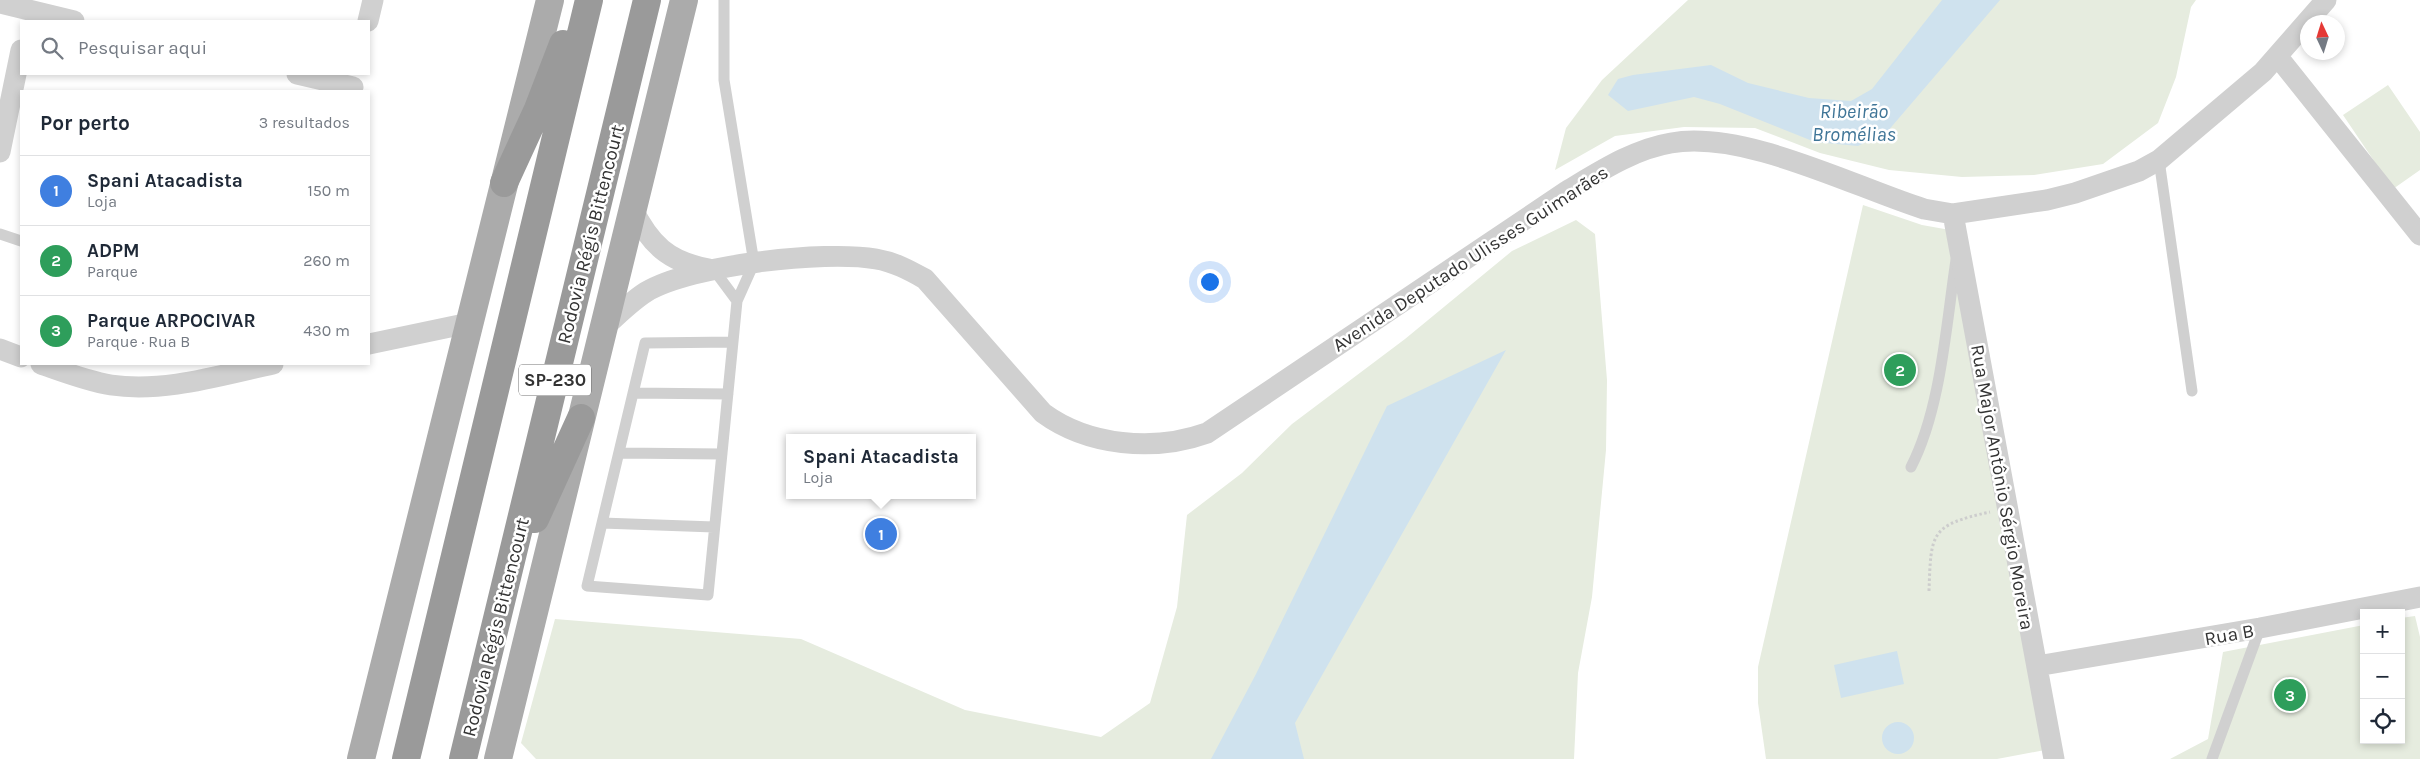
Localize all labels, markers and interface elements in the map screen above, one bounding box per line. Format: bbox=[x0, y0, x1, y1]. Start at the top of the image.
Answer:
north arrow bbox=[2300, 15, 2345, 60]
search box bbox=[20, 20, 370, 75]
icon: search bbox=[38, 34, 66, 62]
text: Pesquisar aqui bbox=[78, 37, 207, 59]
water label: Ribeirão Bromélias bbox=[1812, 100, 1896, 146]
text: Por perto bbox=[40, 111, 130, 135]
text: 3 resultados bbox=[259, 113, 350, 132]
street label: Rodovia Régis Bittencourt bbox=[553, 123, 629, 346]
street label: Avenida Deputado Ulisses Guimarães bbox=[1329, 161, 1612, 356]
text: Spani Atacadista bbox=[87, 170, 243, 192]
text: 1 bbox=[53, 181, 59, 200]
text: 150 m bbox=[307, 181, 350, 200]
text: Loja bbox=[87, 192, 117, 211]
text: ADPM bbox=[87, 240, 140, 262]
text: 2 bbox=[51, 251, 61, 270]
text: 260 m bbox=[303, 251, 350, 270]
text: Parque bbox=[87, 262, 138, 281]
your location bbox=[1197, 269, 1223, 295]
text: Parque ARPOCIVAR bbox=[87, 310, 256, 332]
text: 3 bbox=[51, 321, 61, 340]
text: 430 m bbox=[303, 321, 350, 340]
text: Parque · Rua B bbox=[87, 332, 190, 351]
street label: Rua Major Antônio Sérgio Moreira bbox=[1966, 343, 2038, 632]
pin: 2 bbox=[1884, 351, 1916, 389]
road number: SP-230 bbox=[519, 364, 591, 396]
popup bbox=[786, 434, 976, 499]
text: Spani Atacadista bbox=[803, 446, 959, 468]
text: Loja bbox=[803, 468, 833, 487]
pin: 1 bbox=[865, 515, 897, 553]
street label: Rodovia Régis Bittencourt bbox=[458, 516, 534, 739]
map controls bbox=[2360, 609, 2405, 744]
button: + bbox=[2360, 609, 2405, 654]
street label: Rua B bbox=[2203, 620, 2256, 650]
button: − bbox=[2360, 654, 2405, 699]
pin: 3 bbox=[2274, 676, 2306, 714]
button: locate bbox=[2360, 699, 2405, 744]

